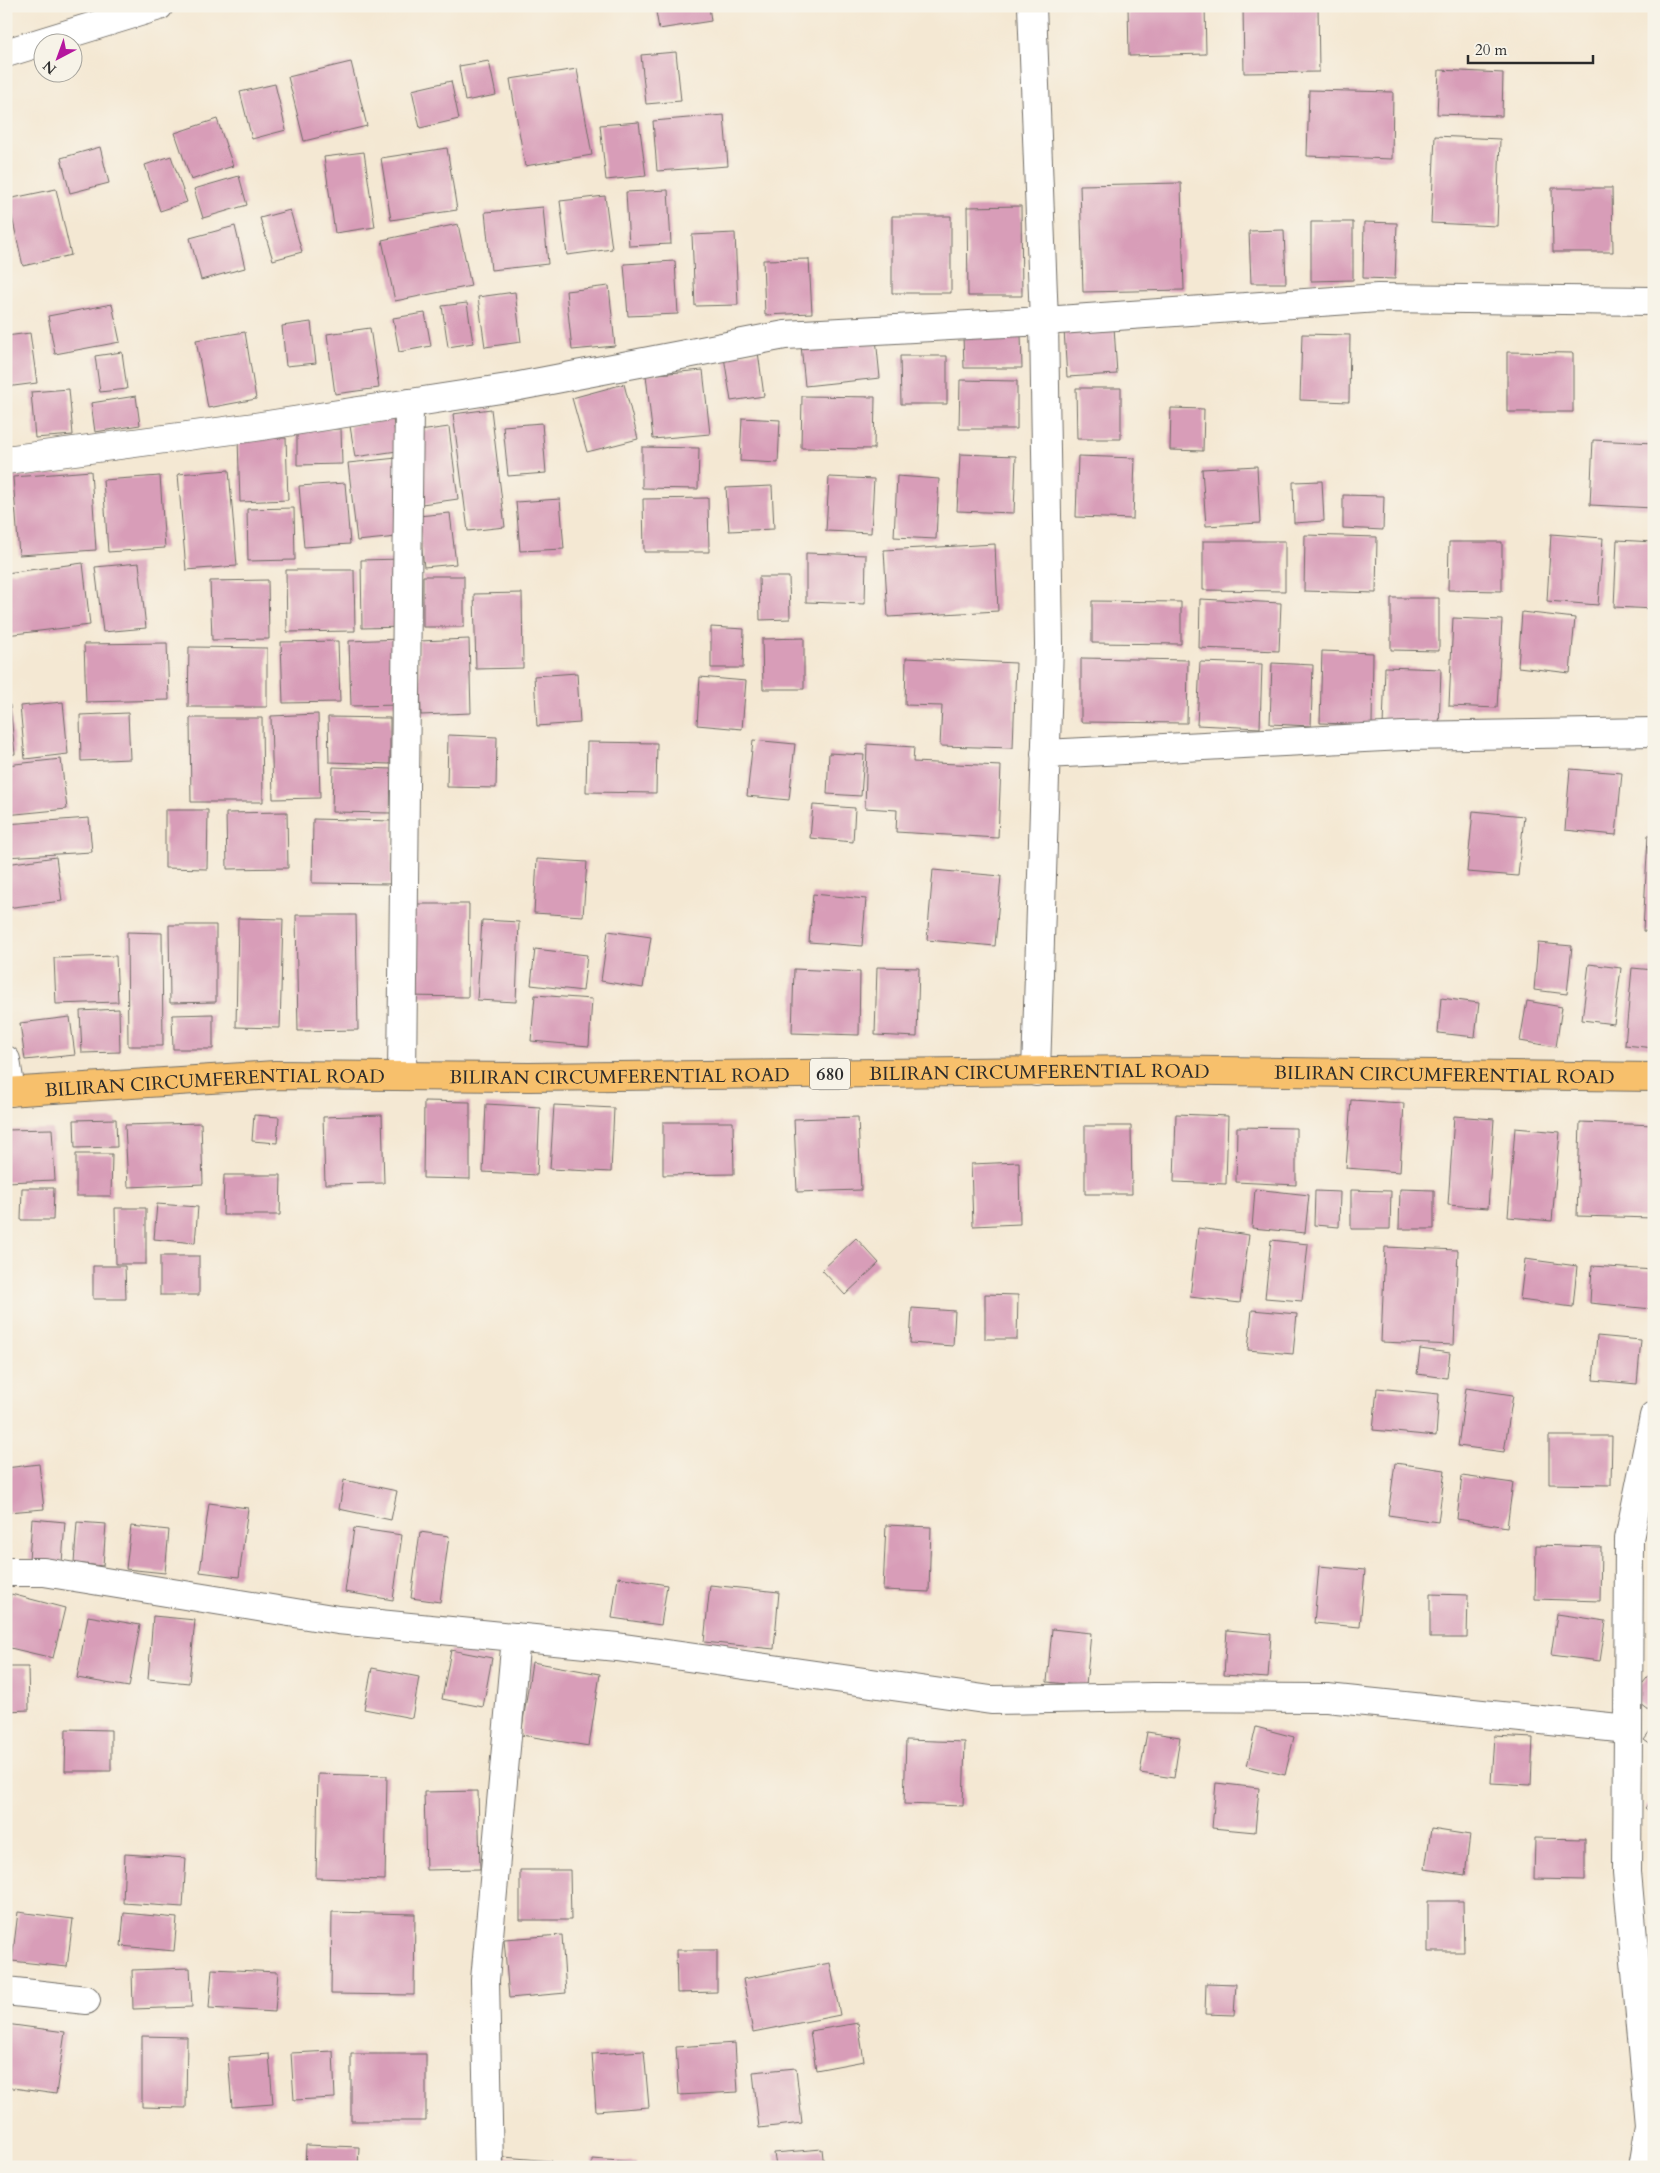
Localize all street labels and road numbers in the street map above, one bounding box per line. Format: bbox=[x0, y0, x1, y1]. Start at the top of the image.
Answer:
road number: 680 bbox=[810, 1058, 850, 1090]
street label: BILIRAN CIRCUMFERENTIAL ROAD bbox=[869, 1058, 1210, 1087]
street label: BILIRAN CIRCUMFERENTIAL ROAD bbox=[1274, 1060, 1615, 1090]
street label: BILIRAN CIRCUMFERENTIAL ROAD bbox=[449, 1062, 790, 1091]
street label: BILIRAN CIRCUMFERENTIAL ROAD bbox=[44, 1063, 385, 1104]

